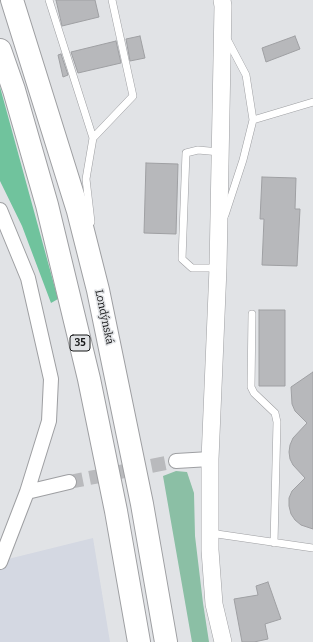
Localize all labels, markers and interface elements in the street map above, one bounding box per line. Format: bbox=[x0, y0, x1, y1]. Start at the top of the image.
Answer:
street label: Londýnská bbox=[92, 288, 116, 346]
road number: 35 bbox=[70, 335, 90, 351]

